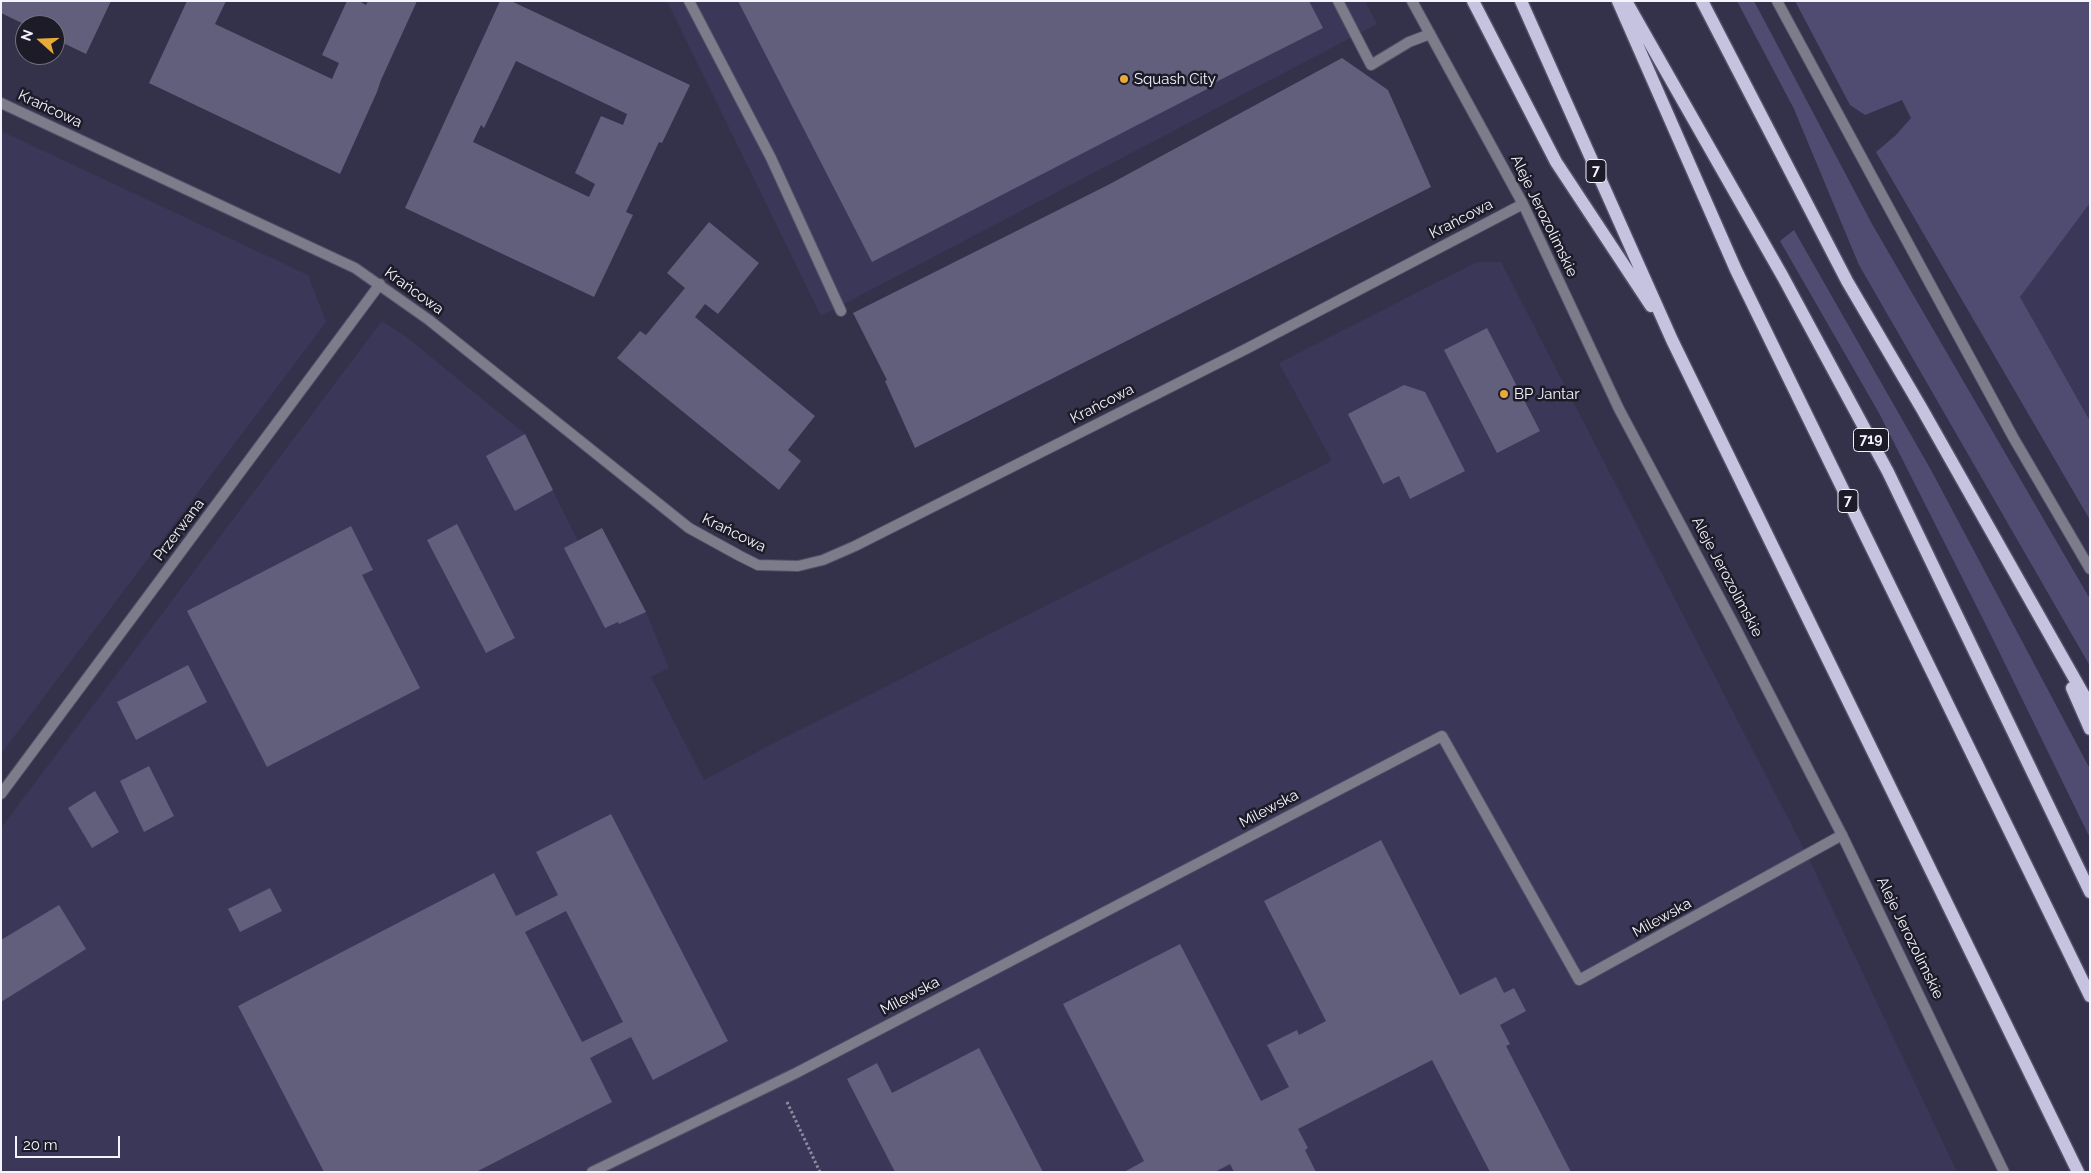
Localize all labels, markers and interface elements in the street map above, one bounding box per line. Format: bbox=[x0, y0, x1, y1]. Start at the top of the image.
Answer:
north arrow bbox=[15, 15, 65, 65]
text: N bbox=[17, 27, 36, 43]
place label: Squash City bbox=[1134, 70, 1216, 88]
marker: Squash City bbox=[1118, 73, 1130, 85]
street label: Krańcowa bbox=[15, 86, 85, 132]
street label: Aleje Jerozolimskie bbox=[1507, 152, 1581, 280]
road number: 7 bbox=[1586, 160, 1606, 182]
street label: Krańcowa bbox=[1426, 195, 1496, 243]
street label: Krańcowa bbox=[381, 264, 447, 318]
street label: Krańcowa bbox=[1067, 380, 1137, 428]
place label: BP Jantar bbox=[1514, 385, 1580, 403]
marker: BP Jantar bbox=[1498, 388, 1510, 400]
road number: 719 bbox=[1854, 428, 1888, 452]
road number: 7 bbox=[1838, 490, 1858, 512]
street label: Przerwana bbox=[150, 495, 208, 565]
street label: Krańcowa bbox=[699, 510, 769, 556]
street label: Aleje Jerozolimskie bbox=[1688, 514, 1766, 640]
street label: Milewska bbox=[1236, 786, 1302, 832]
street label: Aleje Jerozolimskie bbox=[1873, 874, 1947, 1002]
street label: Milewska bbox=[1629, 895, 1695, 941]
street label: Milewska bbox=[877, 973, 943, 1019]
scale bar bbox=[18, 1126, 122, 1158]
text: 20 m bbox=[23, 1136, 58, 1154]

